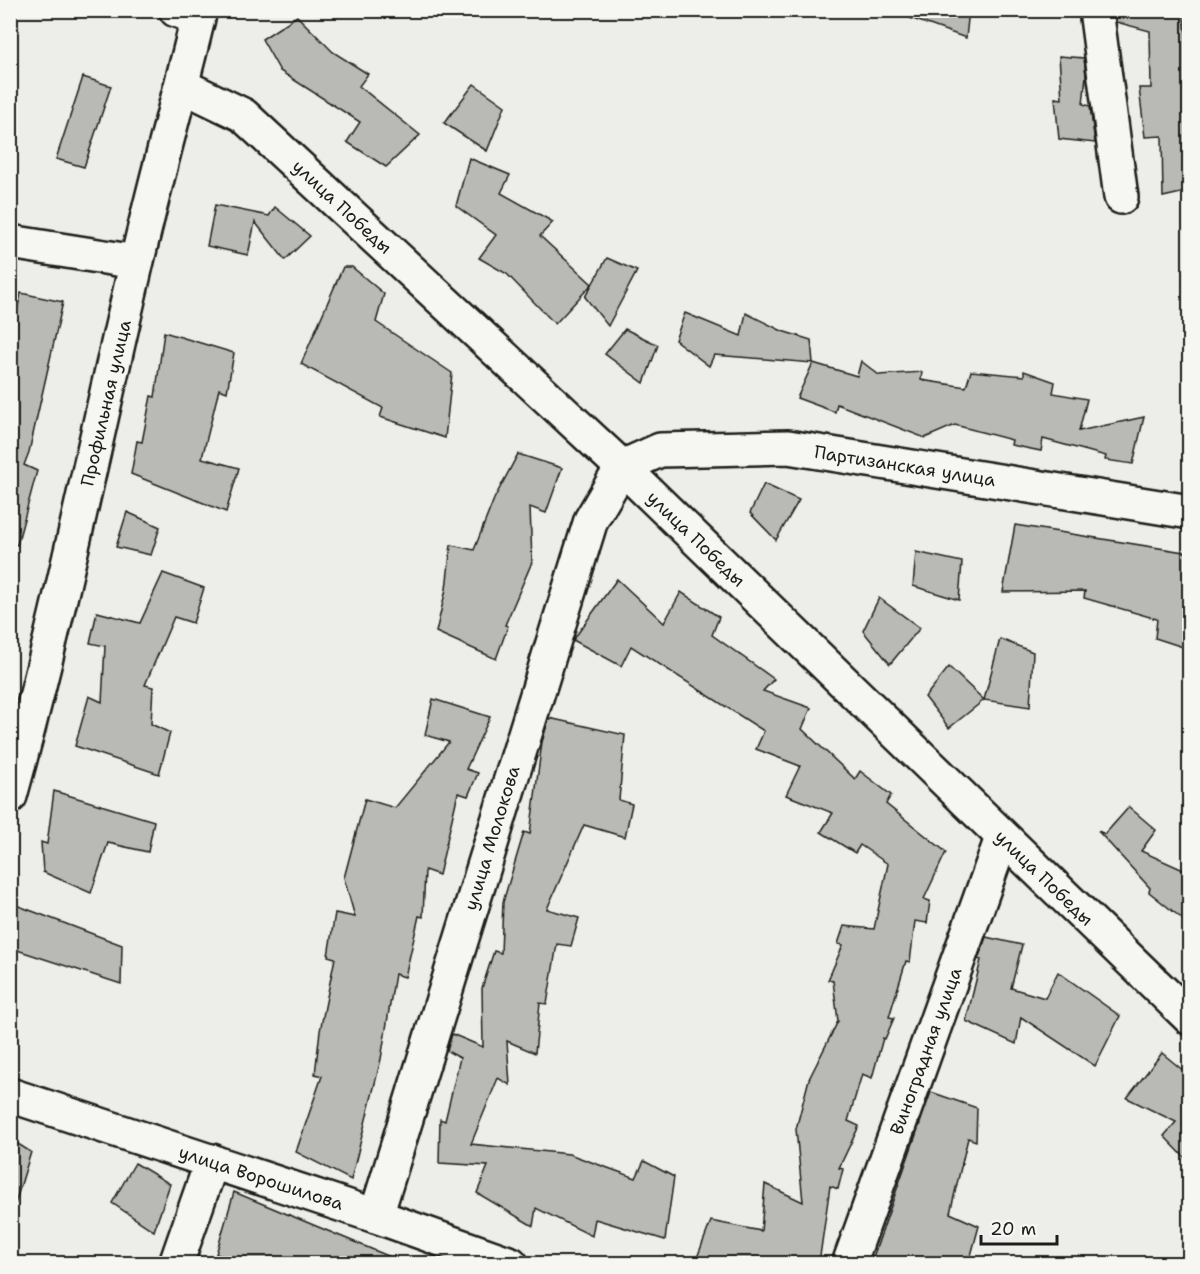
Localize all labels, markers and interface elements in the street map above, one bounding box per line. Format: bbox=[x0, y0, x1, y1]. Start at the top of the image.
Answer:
street label: улица Победы bbox=[287, 155, 397, 259]
street label: Профильная улица bbox=[75, 317, 137, 489]
street label: Партизанская улица bbox=[813, 440, 997, 492]
street label: улица Победы bbox=[642, 486, 750, 592]
street label: улица Молокова bbox=[459, 763, 525, 913]
street label: улица Победы bbox=[990, 825, 1098, 931]
street label: Виноградная улица bbox=[885, 964, 967, 1138]
street label: улица Ворошилова bbox=[176, 1140, 346, 1216]
scale bar bbox=[981, 1208, 1058, 1246]
text: 20 m bbox=[990, 1217, 1036, 1241]

